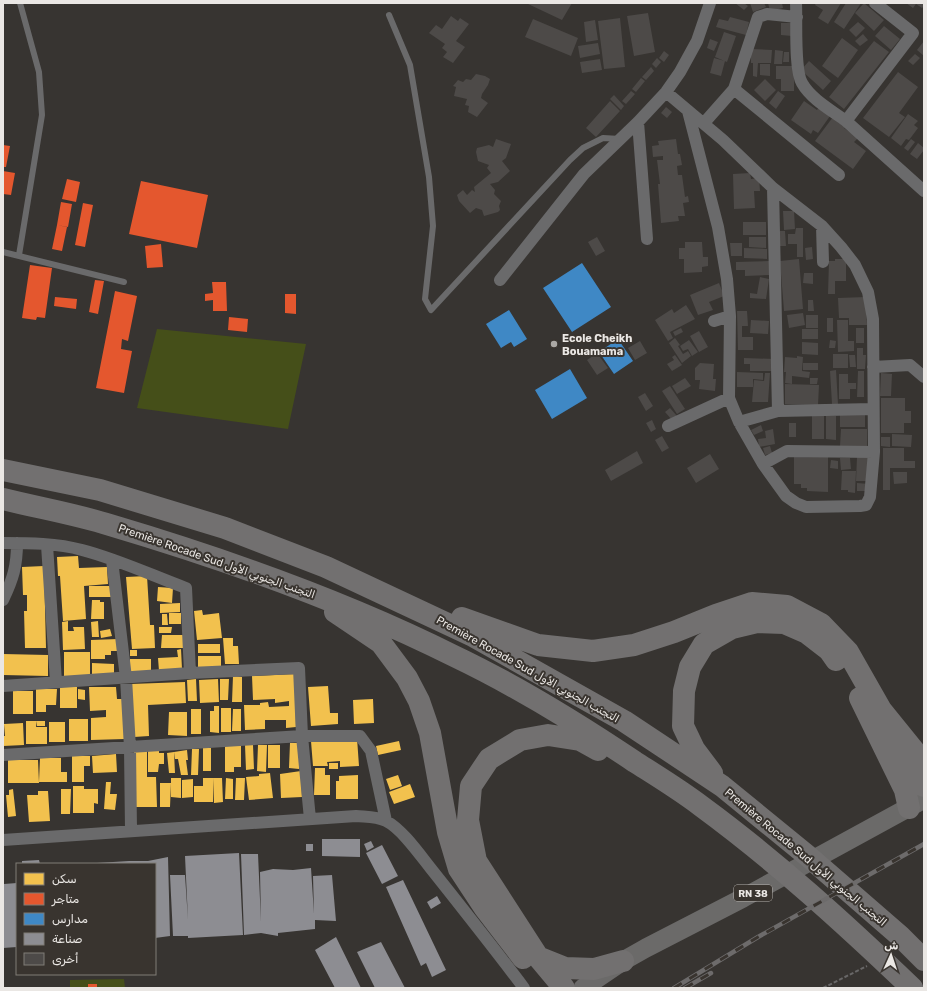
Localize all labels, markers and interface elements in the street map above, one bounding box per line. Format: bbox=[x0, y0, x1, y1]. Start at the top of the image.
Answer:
place label: Ecole Cheikh Bouamama bbox=[562, 332, 632, 358]
marker: Ecole Cheikh Bouamama bbox=[549, 339, 559, 349]
street label: Première Rocade Sud التجنب الجنوبي الأول bbox=[116, 522, 317, 603]
street label: Première Rocade Sud التجنب الجنوبي الأول bbox=[433, 614, 621, 727]
street label: Première Rocade Sud التجنب الجنوبي الأول bbox=[721, 786, 889, 930]
legend bbox=[16, 863, 156, 975]
text: سكن bbox=[52, 872, 77, 886]
road number: RN 38 bbox=[734, 885, 772, 901]
text: متاجر bbox=[51, 892, 80, 907]
text: مدارس bbox=[52, 912, 88, 927]
text: صناعة bbox=[52, 932, 82, 946]
north arrow bbox=[871, 935, 911, 975]
text: ش bbox=[884, 939, 899, 952]
text: أخرى bbox=[52, 952, 78, 967]

